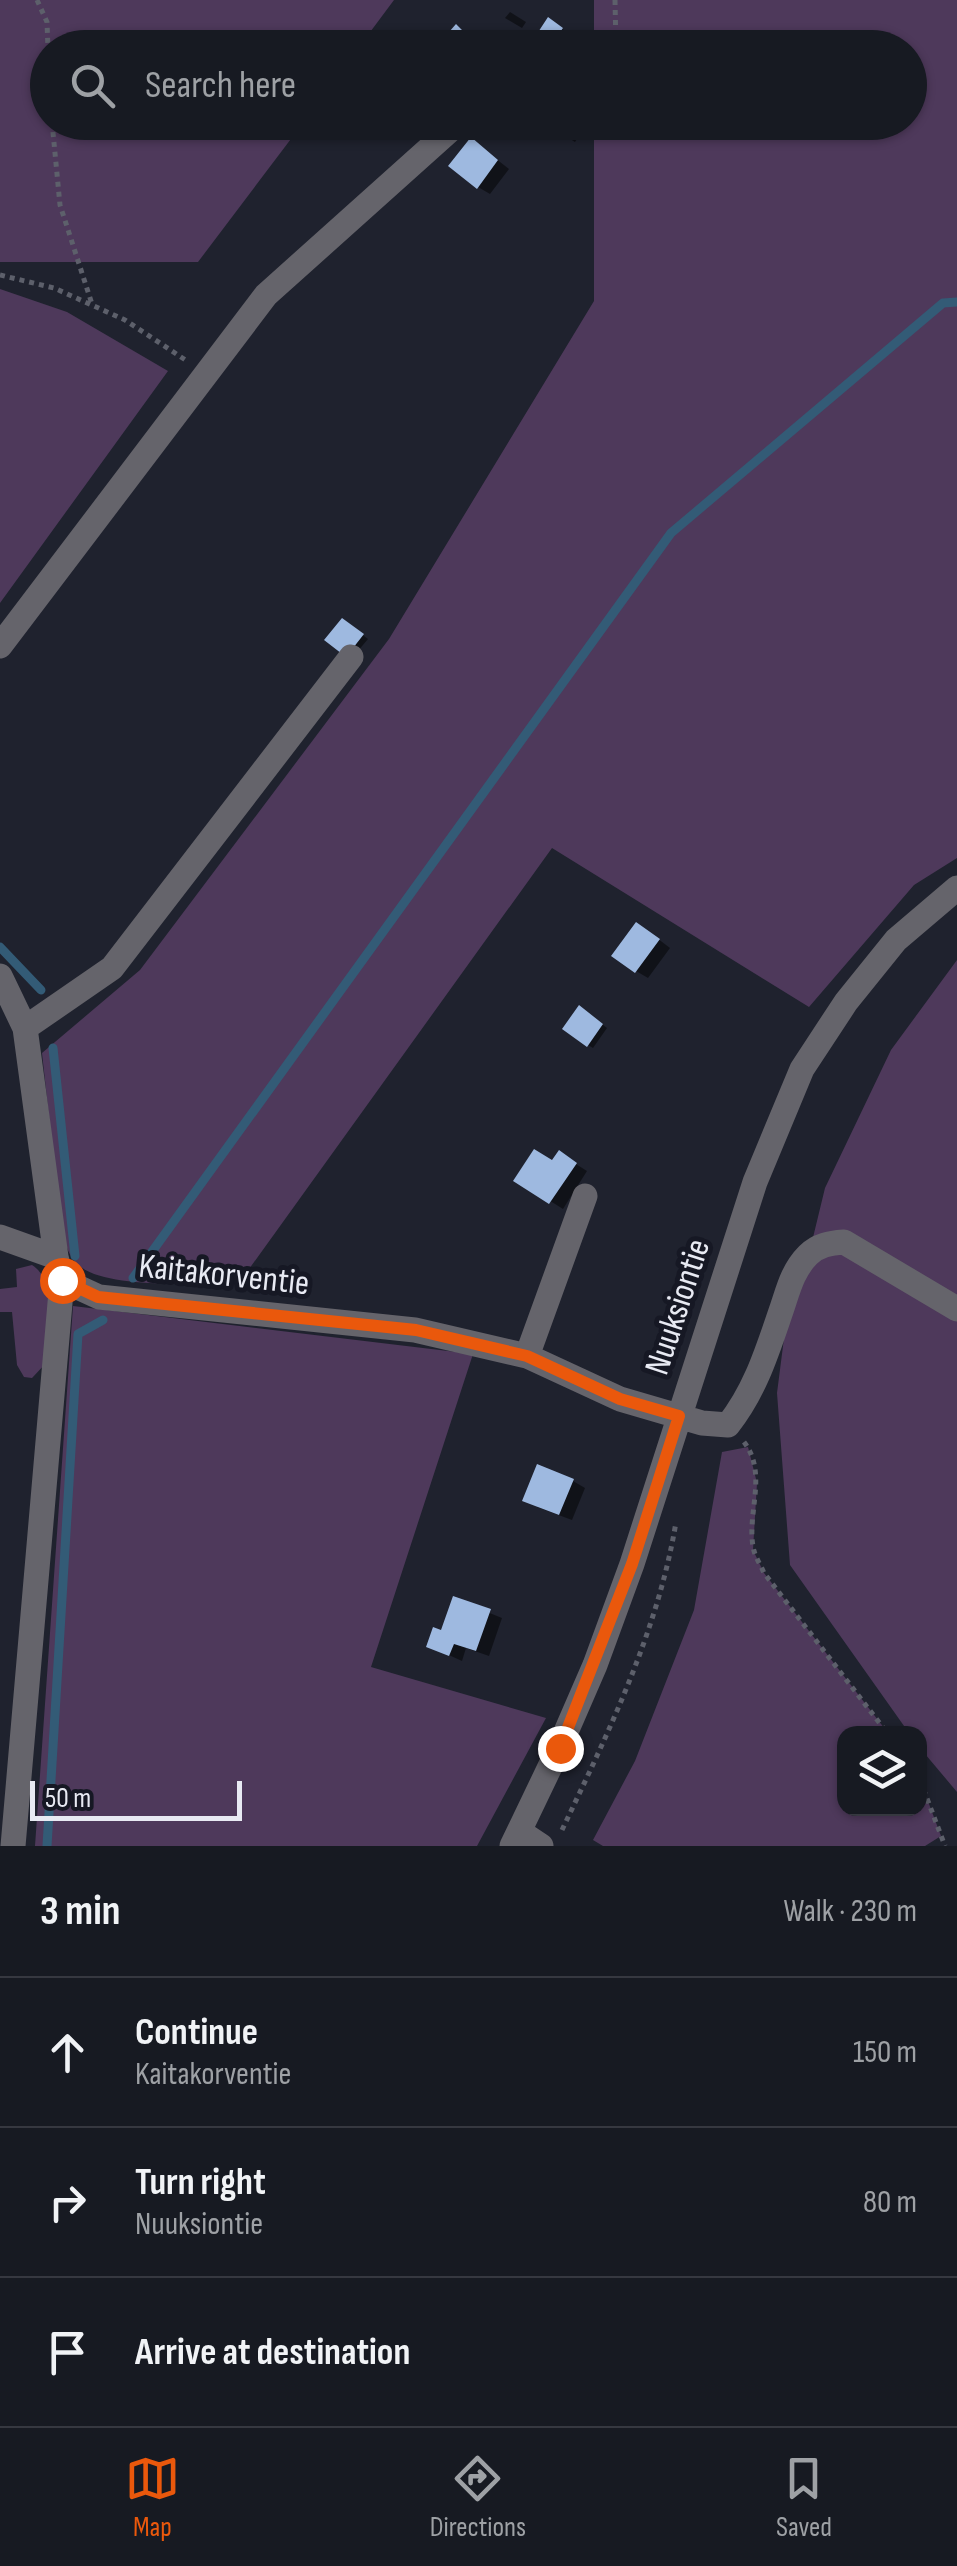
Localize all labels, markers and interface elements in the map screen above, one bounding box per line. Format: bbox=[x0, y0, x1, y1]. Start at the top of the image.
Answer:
search box bbox=[30, 30, 927, 140]
icon: search bbox=[65, 58, 120, 113]
text: Search here bbox=[145, 63, 296, 108]
street label: Nuuksiontie bbox=[636, 1234, 720, 1380]
street label: Kaitakorventie bbox=[137, 1245, 311, 1305]
route start bbox=[40, 1258, 86, 1304]
route end bbox=[538, 1726, 584, 1772]
map controls bbox=[837, 1726, 927, 1816]
button: layers bbox=[837, 1726, 927, 1816]
scale bar bbox=[30, 1776, 242, 1821]
text: 50 m bbox=[45, 1782, 91, 1815]
text: 3 min bbox=[40, 1886, 120, 1937]
text: Walk · 230 m bbox=[783, 1892, 917, 1931]
text: Continue bbox=[135, 2010, 258, 2055]
icon: ahead bbox=[40, 2025, 95, 2080]
text: 150 m bbox=[853, 2033, 917, 2072]
text: Kaitakorventie bbox=[135, 2055, 291, 2094]
text: Turn right bbox=[135, 2160, 266, 2205]
icon: right bbox=[40, 2175, 95, 2230]
text: 80 m bbox=[863, 2183, 917, 2222]
text: Nuuksiontie bbox=[135, 2205, 263, 2244]
icon: arrive bbox=[40, 2325, 95, 2380]
text: Arrive at destination bbox=[135, 2330, 410, 2375]
tab: Map bbox=[125, 2451, 180, 2544]
tab: Directions bbox=[430, 2451, 526, 2544]
tab: Saved bbox=[776, 2451, 832, 2544]

